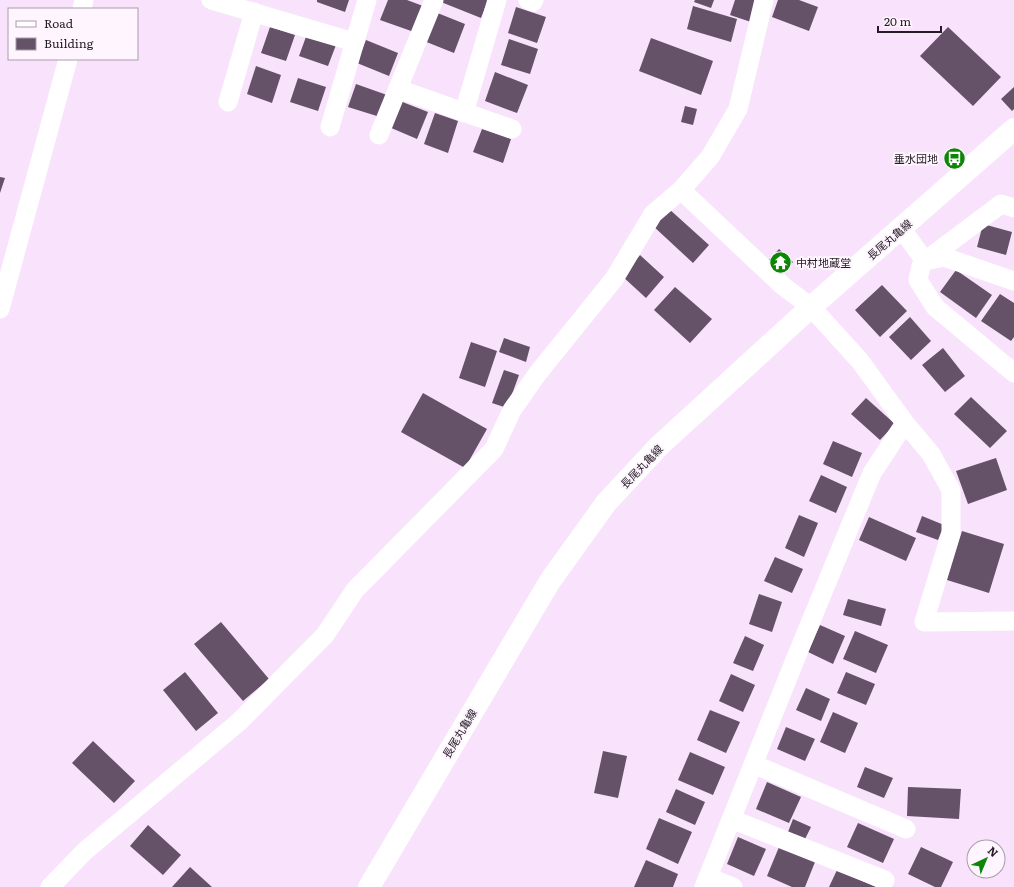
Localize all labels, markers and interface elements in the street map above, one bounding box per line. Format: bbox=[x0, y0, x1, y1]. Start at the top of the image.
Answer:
legend bbox=[8, 8, 138, 60]
scale bar bbox=[878, 8, 941, 34]
text: 20 m bbox=[884, 12, 911, 30]
text: Road bbox=[44, 14, 74, 32]
text: Building bbox=[44, 34, 94, 52]
bus stop icon: 垂水団地 bbox=[941, 145, 967, 171]
place label: 垂水団地 bbox=[894, 150, 938, 166]
street label: 長尾丸亀線 bbox=[863, 215, 915, 263]
temple icon: 中村地蔵堂 bbox=[767, 249, 793, 275]
place label: 中村地蔵堂 bbox=[796, 254, 851, 270]
street label: 長尾丸亀線 bbox=[616, 441, 666, 491]
street label: 長尾丸亀線 bbox=[438, 705, 480, 761]
north arrow bbox=[966, 839, 1006, 879]
text: N bbox=[985, 842, 1003, 860]

